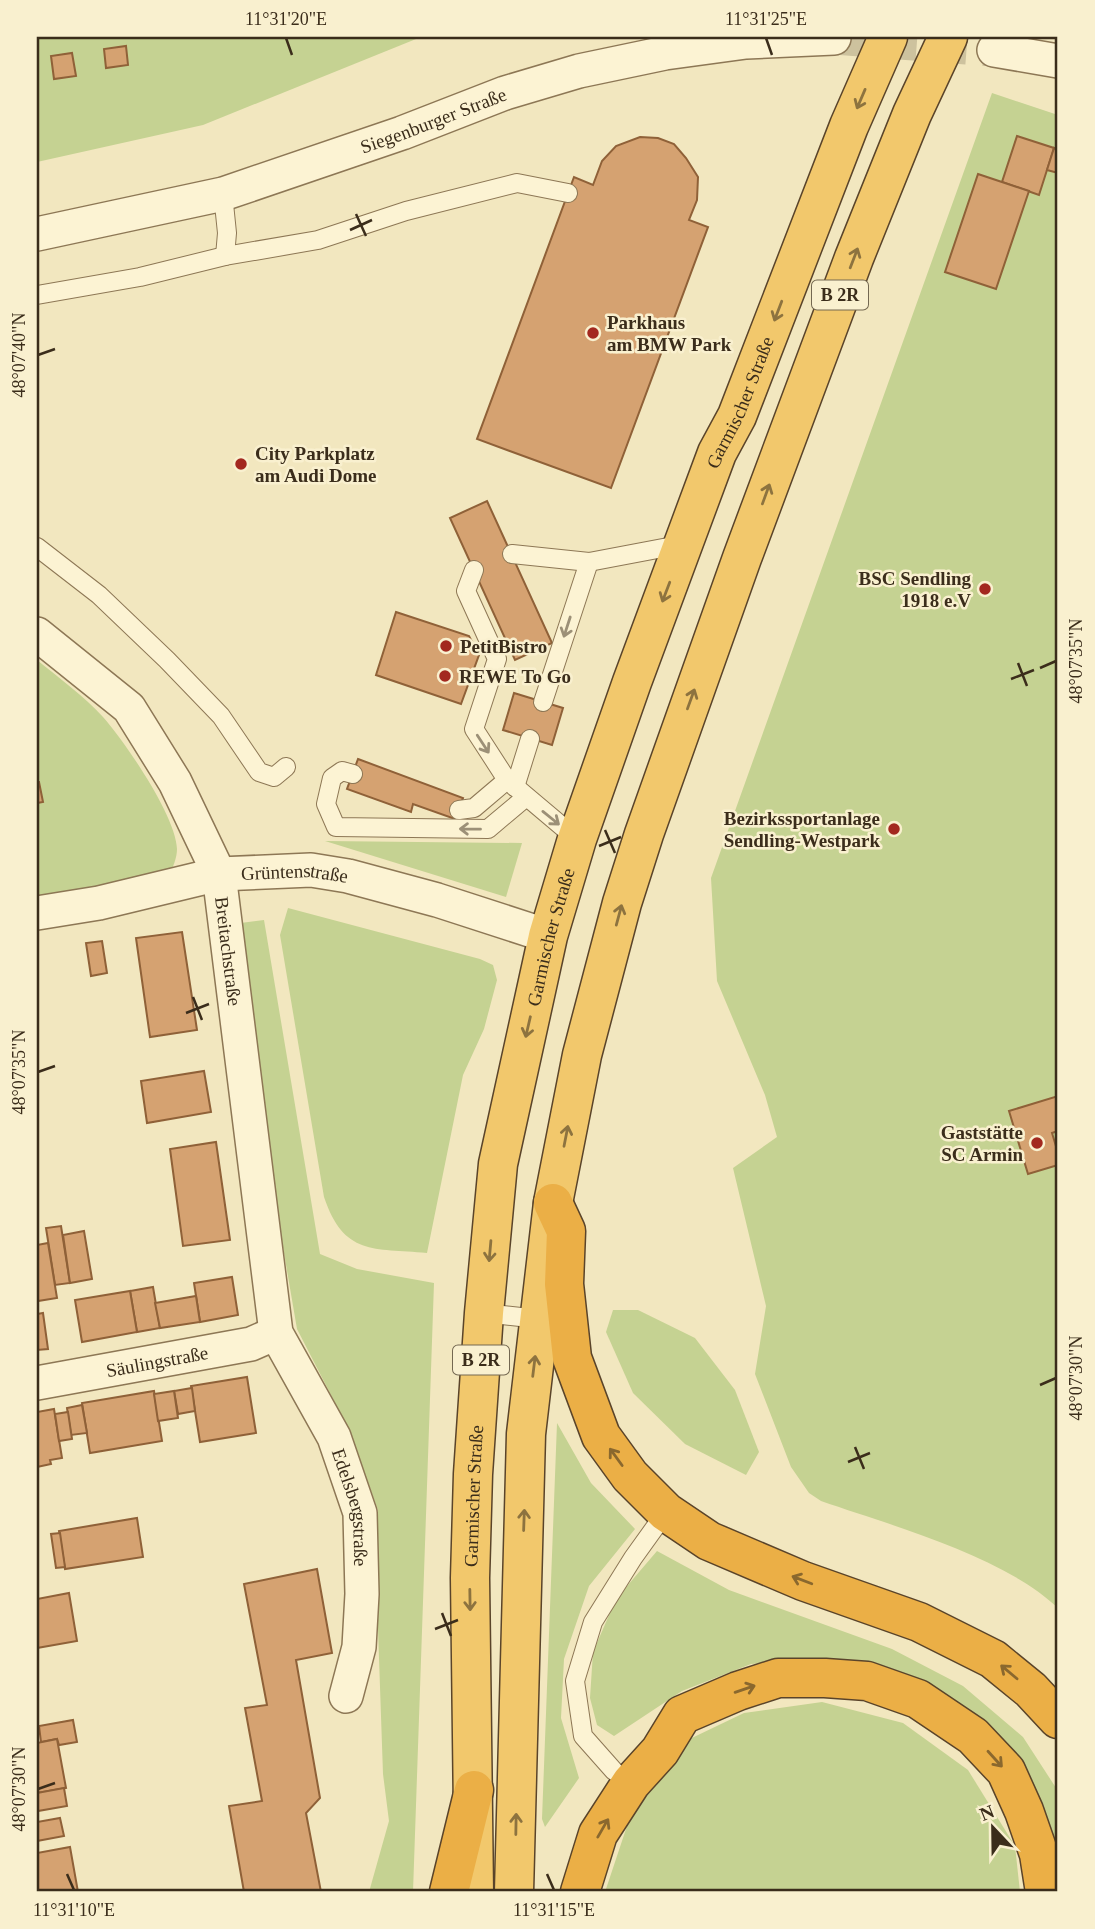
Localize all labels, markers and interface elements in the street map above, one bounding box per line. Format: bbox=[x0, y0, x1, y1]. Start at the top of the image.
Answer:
text: 11°31'20"E bbox=[245, 9, 327, 29]
text: 11°31'25"E bbox=[725, 9, 807, 29]
street label: Siegenburger Straße bbox=[357, 83, 509, 157]
one-way arrow bbox=[854, 88, 867, 110]
one-way arrow bbox=[849, 248, 862, 269]
road number: B 2R bbox=[812, 281, 868, 310]
one-way arrow bbox=[770, 300, 783, 322]
place label: Parkhaus am BMW Park bbox=[607, 312, 732, 355]
text: 48°07'40"N bbox=[9, 313, 29, 397]
marker: Parkhaus am BMW Park bbox=[585, 325, 601, 341]
street label: Garmischer Straße bbox=[702, 333, 777, 471]
place label: City Parkplatz am Audi Dome bbox=[255, 443, 376, 486]
marker: City Parkplatz am Audi Dome bbox=[233, 456, 249, 472]
one-way arrow bbox=[760, 483, 773, 505]
place label: BSC Sendling 1918 e.V bbox=[859, 568, 971, 611]
one-way arrow bbox=[658, 581, 671, 603]
marker: BSC Sendling 1918 e.V bbox=[977, 581, 993, 597]
one-way arrow bbox=[560, 616, 572, 638]
text: 48°07'35"N bbox=[1066, 619, 1086, 703]
place label: PetitBistro bbox=[460, 636, 547, 657]
marker: PetitBistro bbox=[438, 638, 454, 654]
place label: REWE To Go bbox=[459, 666, 571, 687]
marker: REWE To Go bbox=[437, 668, 453, 684]
one-way arrow bbox=[686, 689, 698, 711]
one-way arrow bbox=[476, 733, 490, 753]
place label: Bezirkssportanlage Sendling-Westpark bbox=[724, 808, 880, 851]
one-way arrow bbox=[542, 810, 560, 826]
marker: Bezirkssportanlage Sendling-Westpark bbox=[886, 821, 902, 837]
one-way arrow bbox=[458, 822, 481, 836]
street label: Grüntenstraße bbox=[240, 860, 350, 886]
street label: Garmischer Straße bbox=[522, 865, 578, 1008]
street label: Breitachstraße bbox=[211, 895, 246, 1007]
one-way arrow bbox=[613, 904, 626, 926]
one-way arrow bbox=[521, 1015, 534, 1038]
text: 48°07'35"N bbox=[9, 1030, 29, 1114]
place label: Gaststätte SC Armin bbox=[941, 1122, 1023, 1165]
one-way arrow bbox=[560, 1125, 573, 1148]
marker: Gaststätte SC Armin bbox=[1029, 1135, 1045, 1151]
one-way arrow bbox=[483, 1239, 496, 1262]
text: 48°07'30"N bbox=[1066, 1336, 1086, 1420]
street label: Säulingstraße bbox=[104, 1342, 210, 1381]
road number: B 2R bbox=[453, 1345, 509, 1374]
one-way arrow bbox=[528, 1355, 541, 1378]
street label: Garmischer Straße bbox=[460, 1424, 487, 1567]
street label: Edelsbergstraße bbox=[328, 1446, 372, 1567]
one-way arrow bbox=[609, 1448, 623, 1467]
one-way arrow bbox=[517, 1508, 530, 1531]
one-way arrow bbox=[792, 1573, 814, 1586]
one-way arrow bbox=[464, 1588, 477, 1611]
one-way arrow bbox=[1000, 1664, 1018, 1680]
one-way arrow bbox=[733, 1682, 755, 1694]
text: 48°07'30"N bbox=[9, 1747, 29, 1831]
one-way arrow bbox=[987, 1750, 1003, 1768]
north arrow bbox=[958, 1792, 1028, 1862]
text: N bbox=[977, 1800, 997, 1825]
one-way arrow bbox=[509, 1813, 522, 1836]
one-way arrow bbox=[597, 1818, 610, 1839]
text: 11°31'10"E bbox=[33, 1900, 115, 1920]
text: 11°31'15"E bbox=[513, 1900, 595, 1920]

